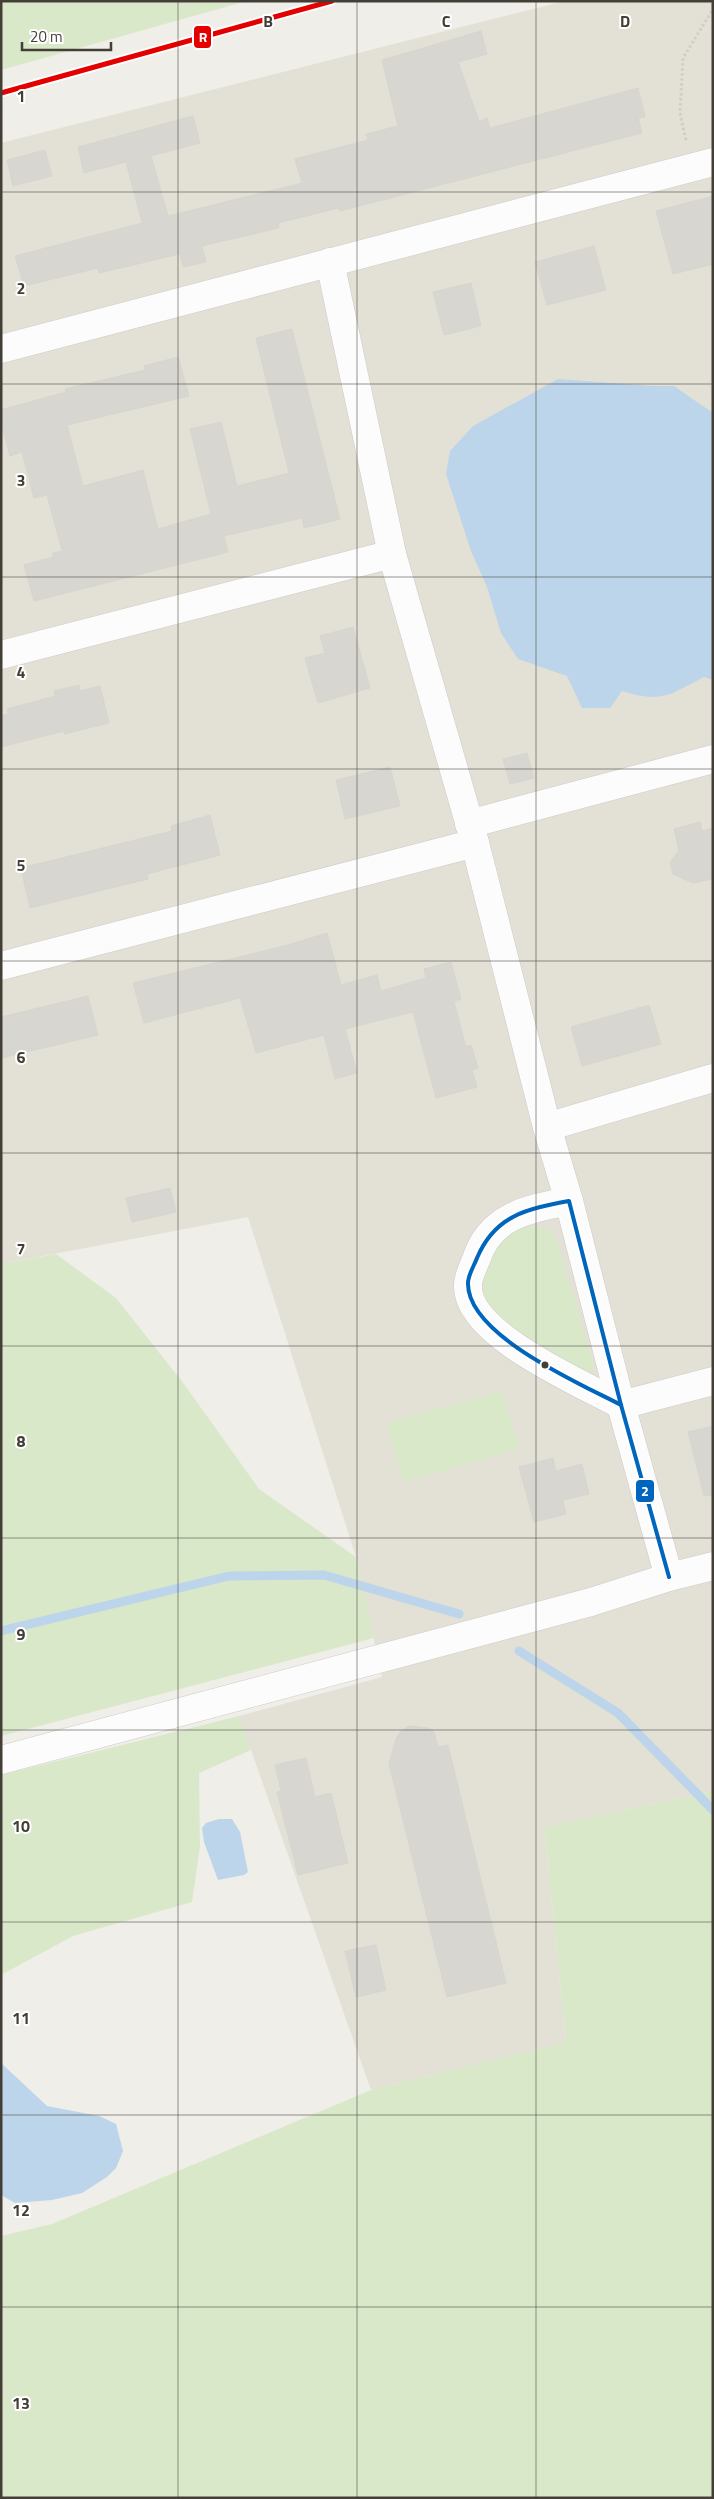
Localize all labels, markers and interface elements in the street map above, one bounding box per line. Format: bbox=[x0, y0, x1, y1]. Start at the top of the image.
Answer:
text: B bbox=[263, 9, 273, 33]
text: C bbox=[442, 9, 451, 33]
text: D bbox=[620, 9, 630, 33]
scale bar bbox=[22, 20, 111, 52]
text: 20 m bbox=[30, 25, 63, 48]
line badge: R bbox=[193, 25, 212, 49]
text: R bbox=[199, 26, 208, 47]
text: 1 bbox=[17, 84, 25, 108]
text: 2 bbox=[17, 276, 25, 300]
text: 3 bbox=[17, 468, 25, 492]
text: 4 bbox=[17, 660, 26, 684]
text: 5 bbox=[17, 853, 26, 877]
text: 6 bbox=[17, 1045, 26, 1069]
text: 7 bbox=[17, 1237, 25, 1261]
unlabelled marker bbox=[540, 1360, 550, 1370]
text: 8 bbox=[17, 1429, 26, 1453]
line badge: 2 bbox=[635, 1479, 655, 1503]
text: 2 bbox=[641, 1480, 649, 1501]
text: 9 bbox=[17, 1622, 26, 1646]
text: 10 bbox=[12, 1814, 30, 1838]
text: 11 bbox=[12, 2006, 30, 2030]
text: 12 bbox=[12, 2198, 30, 2222]
text: 13 bbox=[12, 2391, 30, 2415]

